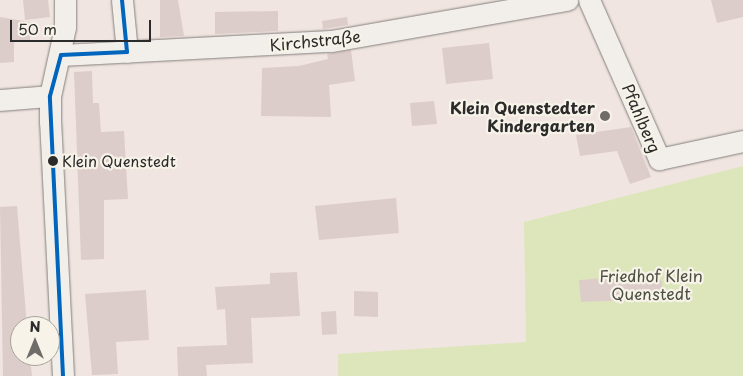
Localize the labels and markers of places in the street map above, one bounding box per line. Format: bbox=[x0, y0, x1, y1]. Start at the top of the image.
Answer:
place label: Klein Quenstedter Kindergarten bbox=[450, 97, 595, 135]
marker: Klein Quenstedter Kindergarten bbox=[599, 110, 611, 122]
place label: Klein Quenstedt bbox=[62, 152, 177, 170]
marker: Klein Quenstedt bbox=[48, 156, 58, 166]

